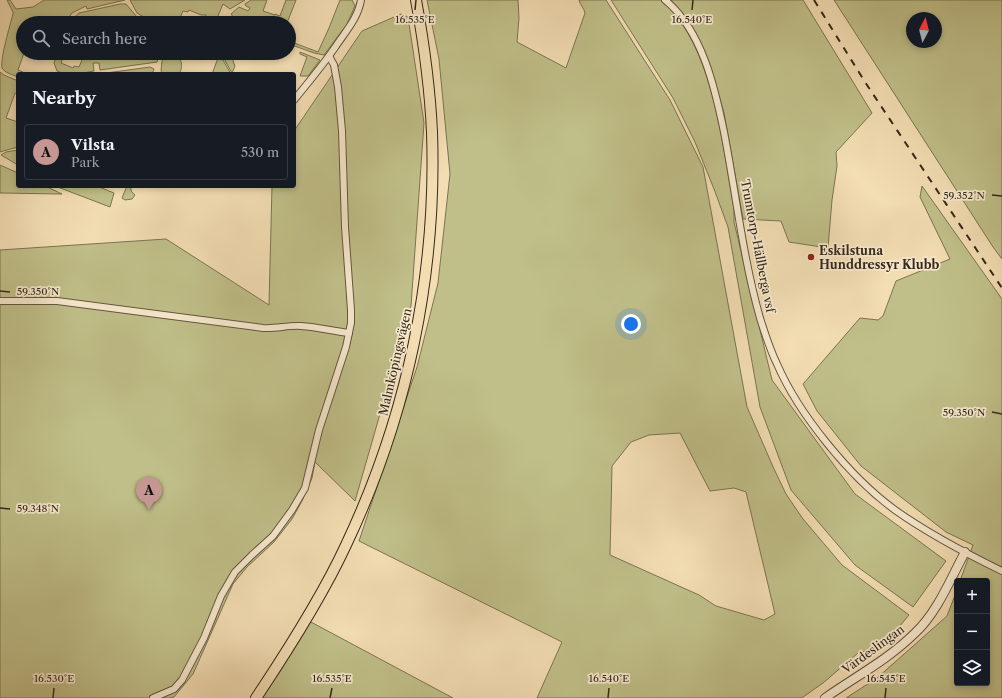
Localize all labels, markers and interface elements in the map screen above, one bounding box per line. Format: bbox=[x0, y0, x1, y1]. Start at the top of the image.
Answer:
north arrow bbox=[906, 12, 942, 48]
text: 16.535°E bbox=[395, 13, 435, 26]
text: 16.540°E bbox=[672, 13, 712, 26]
search box bbox=[16, 16, 296, 60]
icon: search bbox=[30, 27, 52, 49]
text: Search here bbox=[62, 29, 147, 48]
text: Nearby bbox=[32, 88, 96, 108]
text: Vilsta bbox=[71, 135, 115, 154]
text: A bbox=[41, 144, 51, 160]
text: 530 m bbox=[241, 144, 279, 160]
text: Park bbox=[71, 154, 99, 170]
street label: Trumtorp-Hällberga vsf bbox=[738, 178, 779, 315]
text: 59.352°N bbox=[943, 189, 985, 202]
place label: Eskilstuna Hunddressyr Klubb bbox=[819, 243, 940, 272]
marker: Eskilstuna Hunddressyr Klubb bbox=[806, 252, 816, 262]
text: 59.350°N bbox=[17, 285, 59, 298]
street label: Malmköpingsvägen bbox=[375, 306, 415, 417]
your location bbox=[621, 314, 641, 334]
text: 59.350°N bbox=[943, 406, 985, 419]
pin: A bbox=[136, 477, 162, 510]
text: 59.348°N bbox=[17, 502, 59, 515]
map controls bbox=[954, 578, 990, 686]
button: + bbox=[954, 578, 990, 614]
button: − bbox=[954, 614, 990, 650]
street label: Värdeslingan bbox=[838, 621, 907, 677]
button: layers bbox=[954, 650, 990, 686]
text: 16.530°E bbox=[34, 672, 74, 685]
text: 16.535°E bbox=[312, 672, 352, 685]
text: 16.540°E bbox=[589, 672, 629, 685]
text: 16.545°E bbox=[866, 672, 906, 685]

